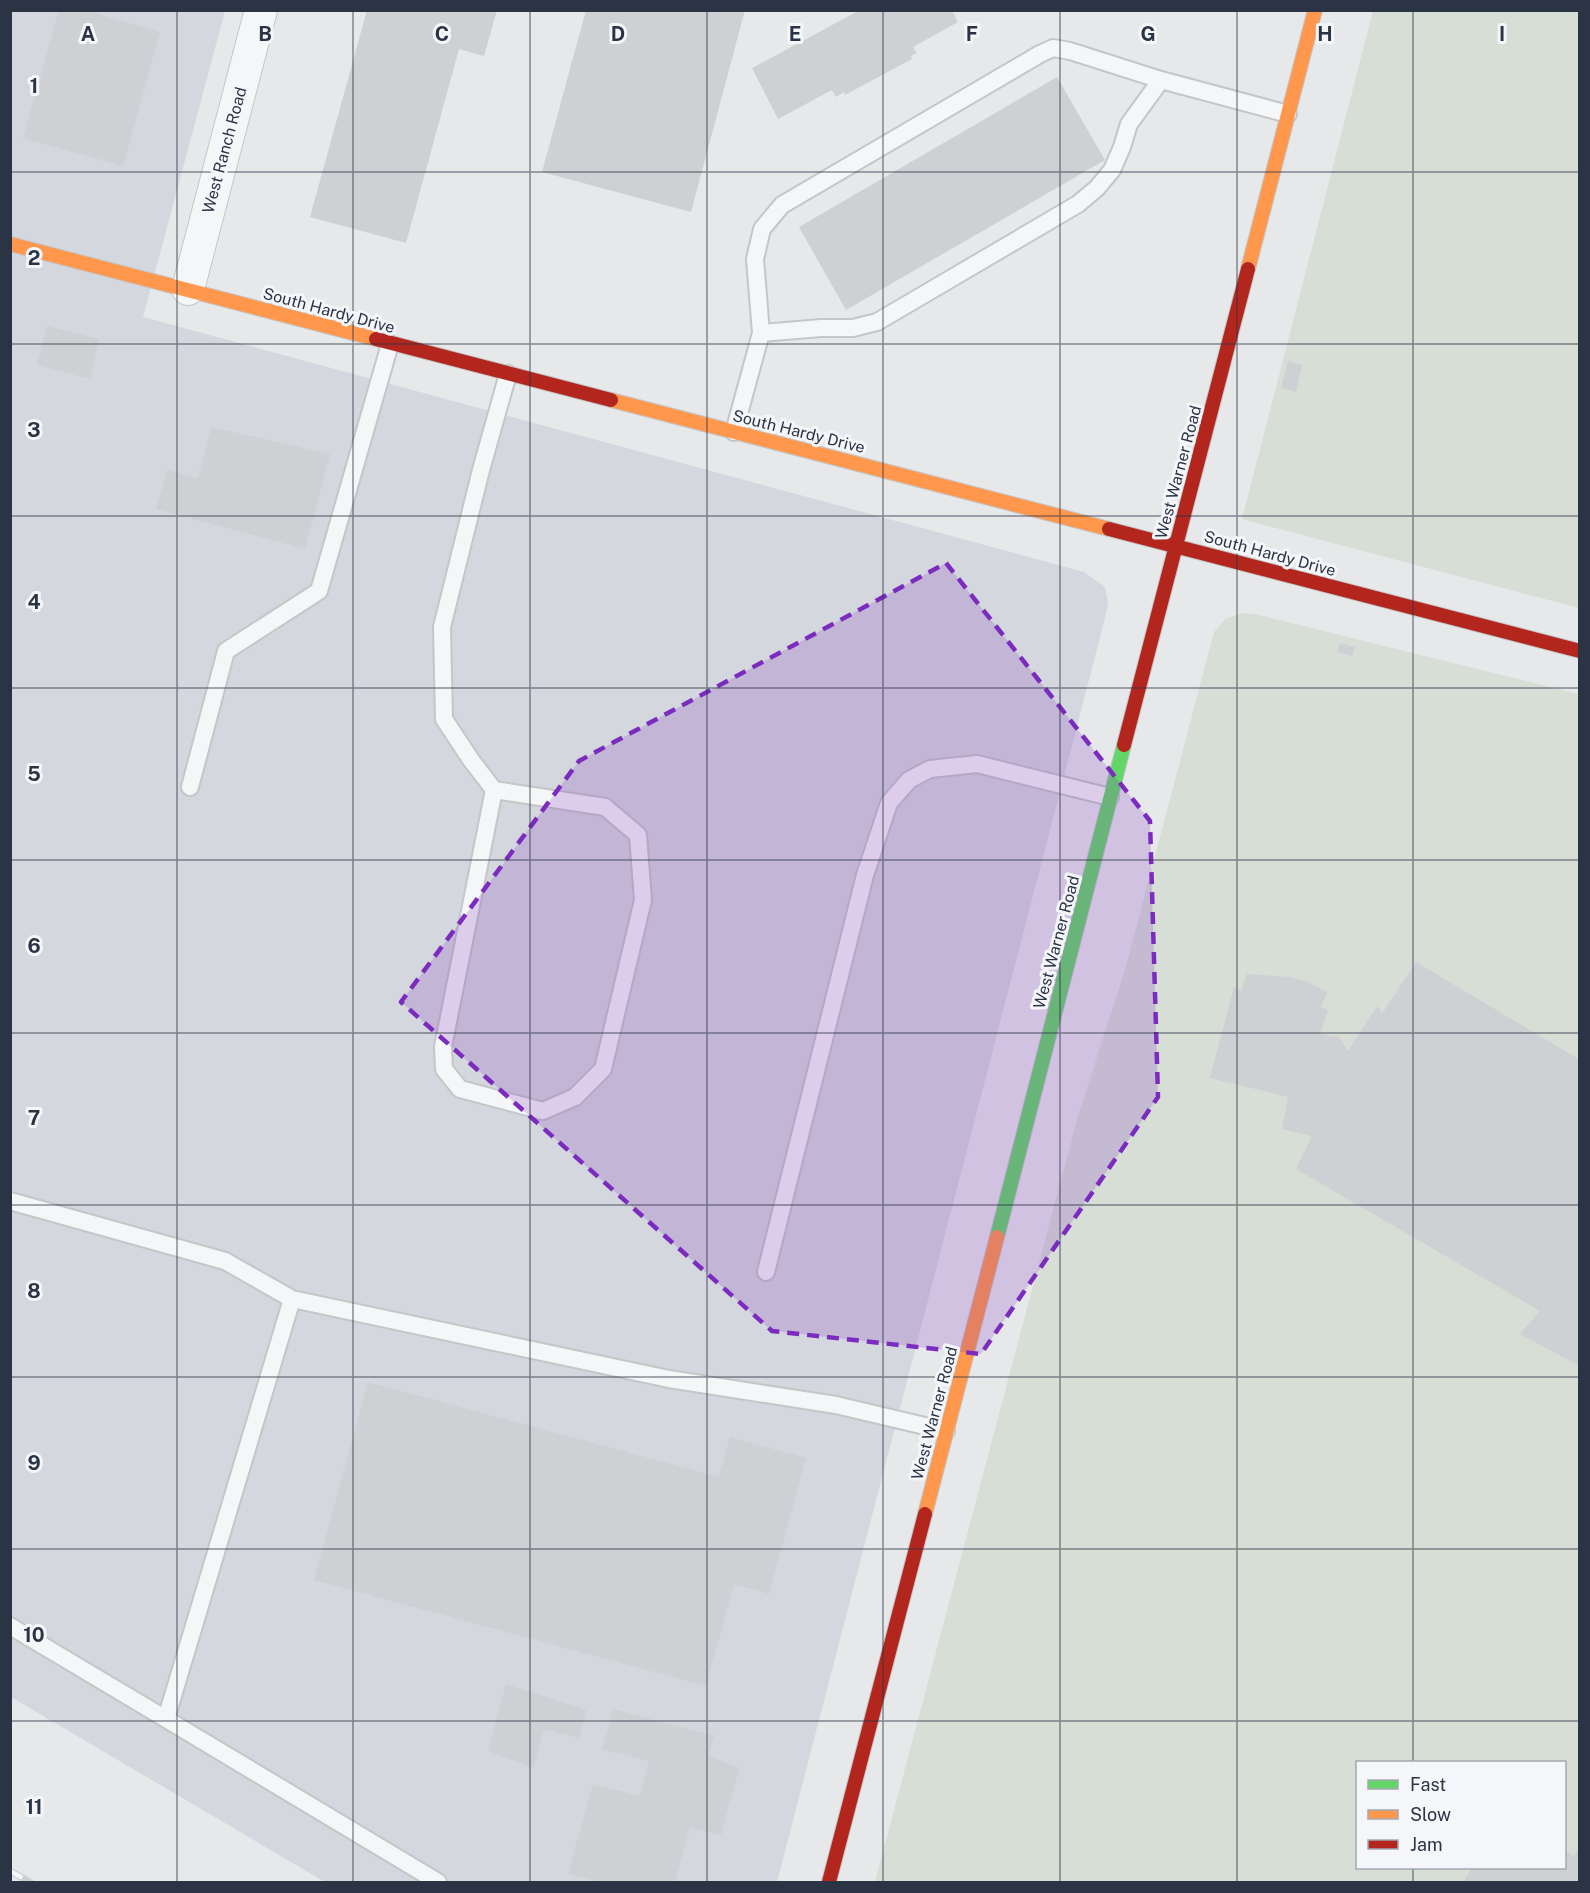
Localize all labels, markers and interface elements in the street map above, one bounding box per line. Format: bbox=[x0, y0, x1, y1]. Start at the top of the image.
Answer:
text: A bbox=[81, 22, 95, 46]
text: B bbox=[258, 22, 272, 46]
text: C bbox=[435, 22, 449, 46]
text: D bbox=[611, 22, 625, 46]
text: E bbox=[789, 22, 801, 46]
text: F bbox=[966, 22, 978, 46]
text: G bbox=[1140, 22, 1156, 46]
text: H bbox=[1317, 22, 1333, 46]
text: I bbox=[1499, 22, 1505, 46]
text: 1 bbox=[30, 74, 38, 98]
street label: West Ranch Road bbox=[198, 85, 250, 215]
text: 2 bbox=[28, 246, 40, 270]
street label: South Hardy Drive bbox=[261, 284, 397, 337]
street label: West Warner Road bbox=[1152, 403, 1205, 541]
street label: South Hardy Drive bbox=[731, 406, 867, 457]
text: 3 bbox=[27, 418, 41, 442]
street label: South Hardy Drive bbox=[1202, 527, 1338, 580]
text: 4 bbox=[27, 590, 41, 614]
text: 5 bbox=[27, 762, 41, 786]
street label: West Warner Road bbox=[1030, 873, 1083, 1011]
text: 6 bbox=[27, 934, 41, 958]
text: 7 bbox=[28, 1106, 40, 1130]
text: 8 bbox=[27, 1279, 41, 1303]
street label: West Warner Road bbox=[908, 1344, 961, 1482]
text: 9 bbox=[27, 1451, 41, 1475]
text: 10 bbox=[23, 1623, 45, 1647]
legend bbox=[1356, 1761, 1566, 1869]
text: Fast bbox=[1410, 1774, 1446, 1795]
text: 11 bbox=[25, 1795, 43, 1819]
text: Slow bbox=[1410, 1804, 1451, 1825]
text: Jam bbox=[1410, 1834, 1443, 1855]

